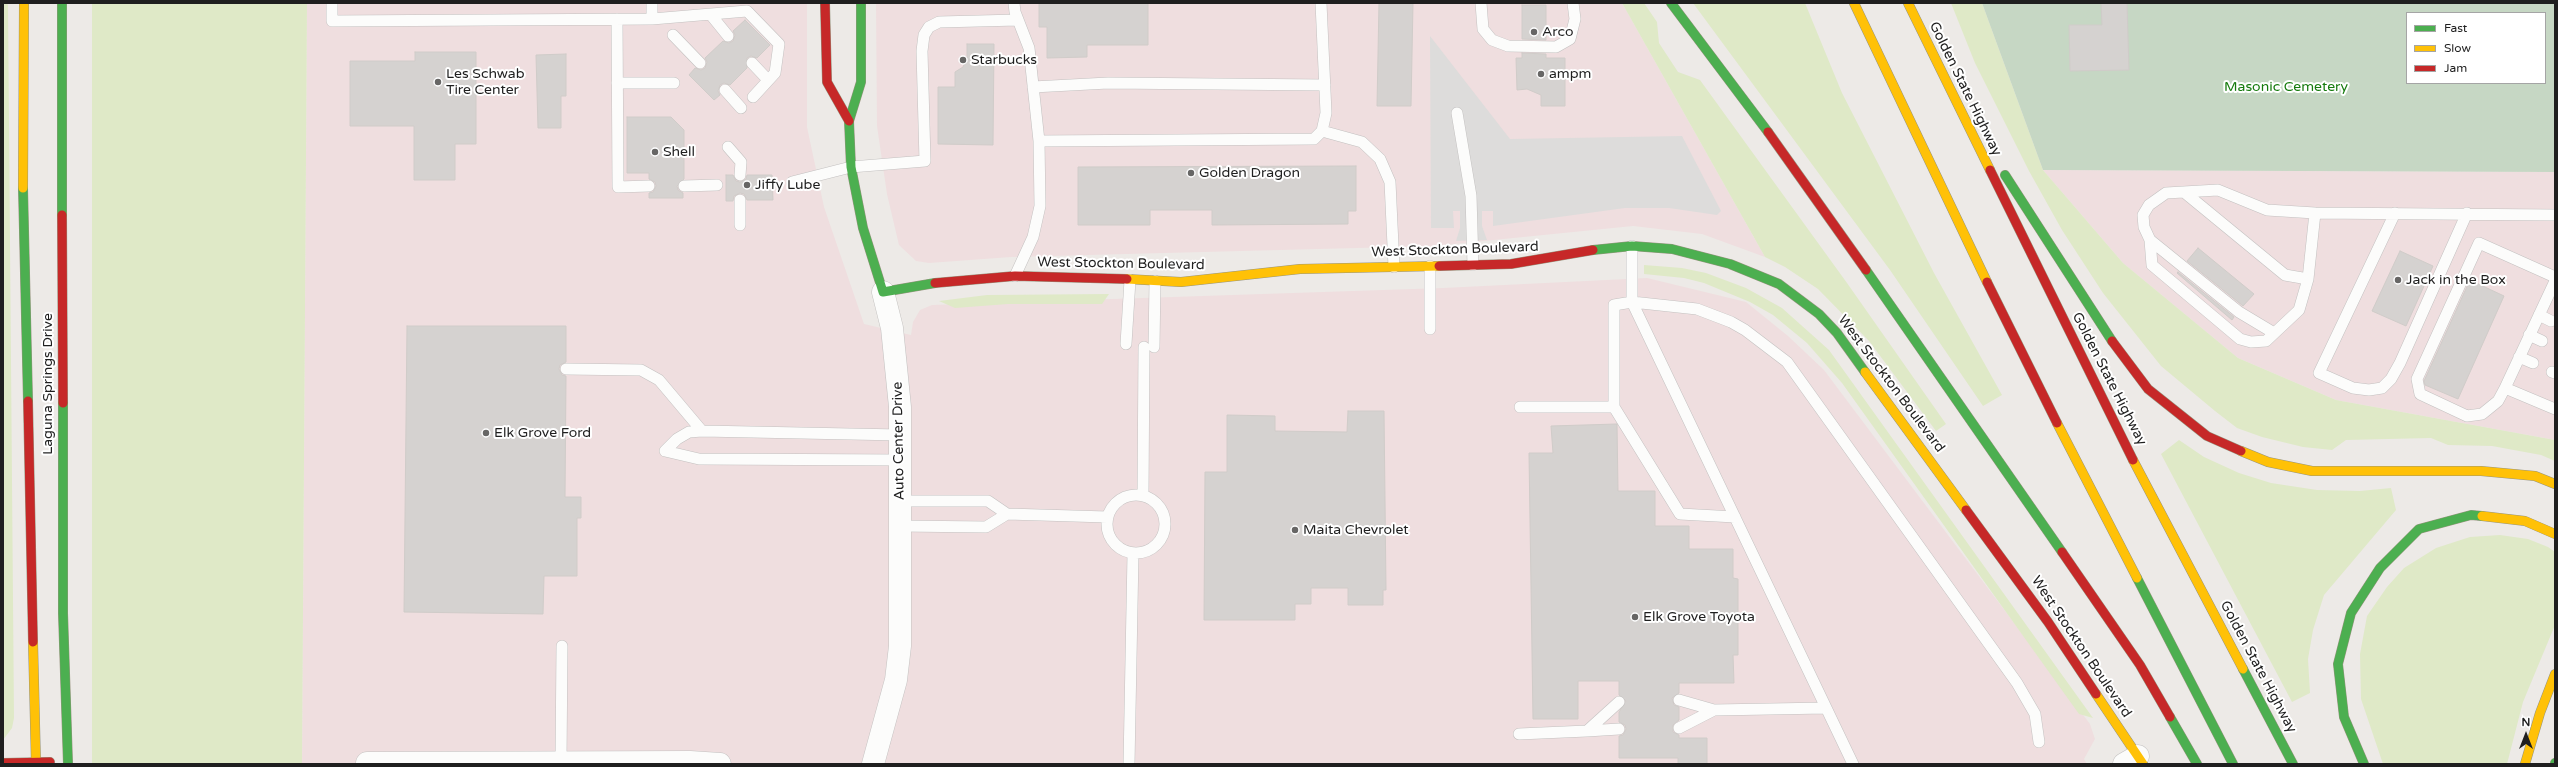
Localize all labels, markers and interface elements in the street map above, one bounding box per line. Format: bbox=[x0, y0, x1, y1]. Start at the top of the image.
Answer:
legend bbox=[2406, 12, 2546, 84]
street label: Golden State Highway bbox=[1925, 19, 2005, 159]
text: Fast bbox=[2444, 21, 2467, 35]
place label: Arco bbox=[1542, 24, 1573, 40]
marker: Arco bbox=[1529, 27, 1539, 37]
text: Slow bbox=[2444, 41, 2471, 55]
place label: Starbucks bbox=[971, 52, 1037, 68]
marker: Starbucks bbox=[958, 55, 968, 65]
text: Jam bbox=[2444, 61, 2467, 75]
place label: Les Schwab Tire Center bbox=[446, 66, 525, 98]
place label: ampm bbox=[1549, 66, 1591, 82]
marker: ampm bbox=[1536, 69, 1546, 79]
marker: Les Schwab Tire Center bbox=[433, 77, 443, 87]
park label: Masonic Cemetery bbox=[2224, 79, 2348, 95]
place label: Shell bbox=[663, 144, 695, 160]
marker: Shell bbox=[650, 147, 660, 157]
place label: Golden Dragon bbox=[1199, 165, 1300, 181]
marker: Golden Dragon bbox=[1186, 168, 1196, 178]
place label: Jiffy Lube bbox=[755, 177, 820, 193]
marker: Jiffy Lube bbox=[742, 180, 752, 190]
street label: West Stockton Boulevard bbox=[1371, 239, 1539, 261]
street label: West Stockton Boulevard bbox=[1037, 254, 1205, 274]
place label: Jack in the Box bbox=[2406, 272, 2506, 288]
marker: Jack in the Box bbox=[2393, 275, 2403, 285]
street label: Golden State Highway bbox=[2068, 310, 2150, 448]
street label: West Stockton Boulevard bbox=[1834, 312, 1948, 456]
street label: Laguna Springs Drive bbox=[40, 313, 56, 455]
street label: Auto Center Drive bbox=[890, 382, 908, 500]
place label: Elk Grove Ford bbox=[494, 425, 591, 441]
marker: Elk Grove Ford bbox=[481, 428, 491, 438]
place label: Maita Chevrolet bbox=[1303, 522, 1409, 538]
marker: Maita Chevrolet bbox=[1290, 525, 1300, 535]
street label: West Stockton Boulevard bbox=[2027, 573, 2135, 721]
street label: Golden State Highway bbox=[2216, 598, 2300, 736]
place label: Elk Grove Toyota bbox=[1643, 609, 1755, 625]
marker: Elk Grove Toyota bbox=[1630, 612, 1640, 622]
north arrow bbox=[2506, 715, 2546, 755]
text: N bbox=[2522, 716, 2530, 729]

